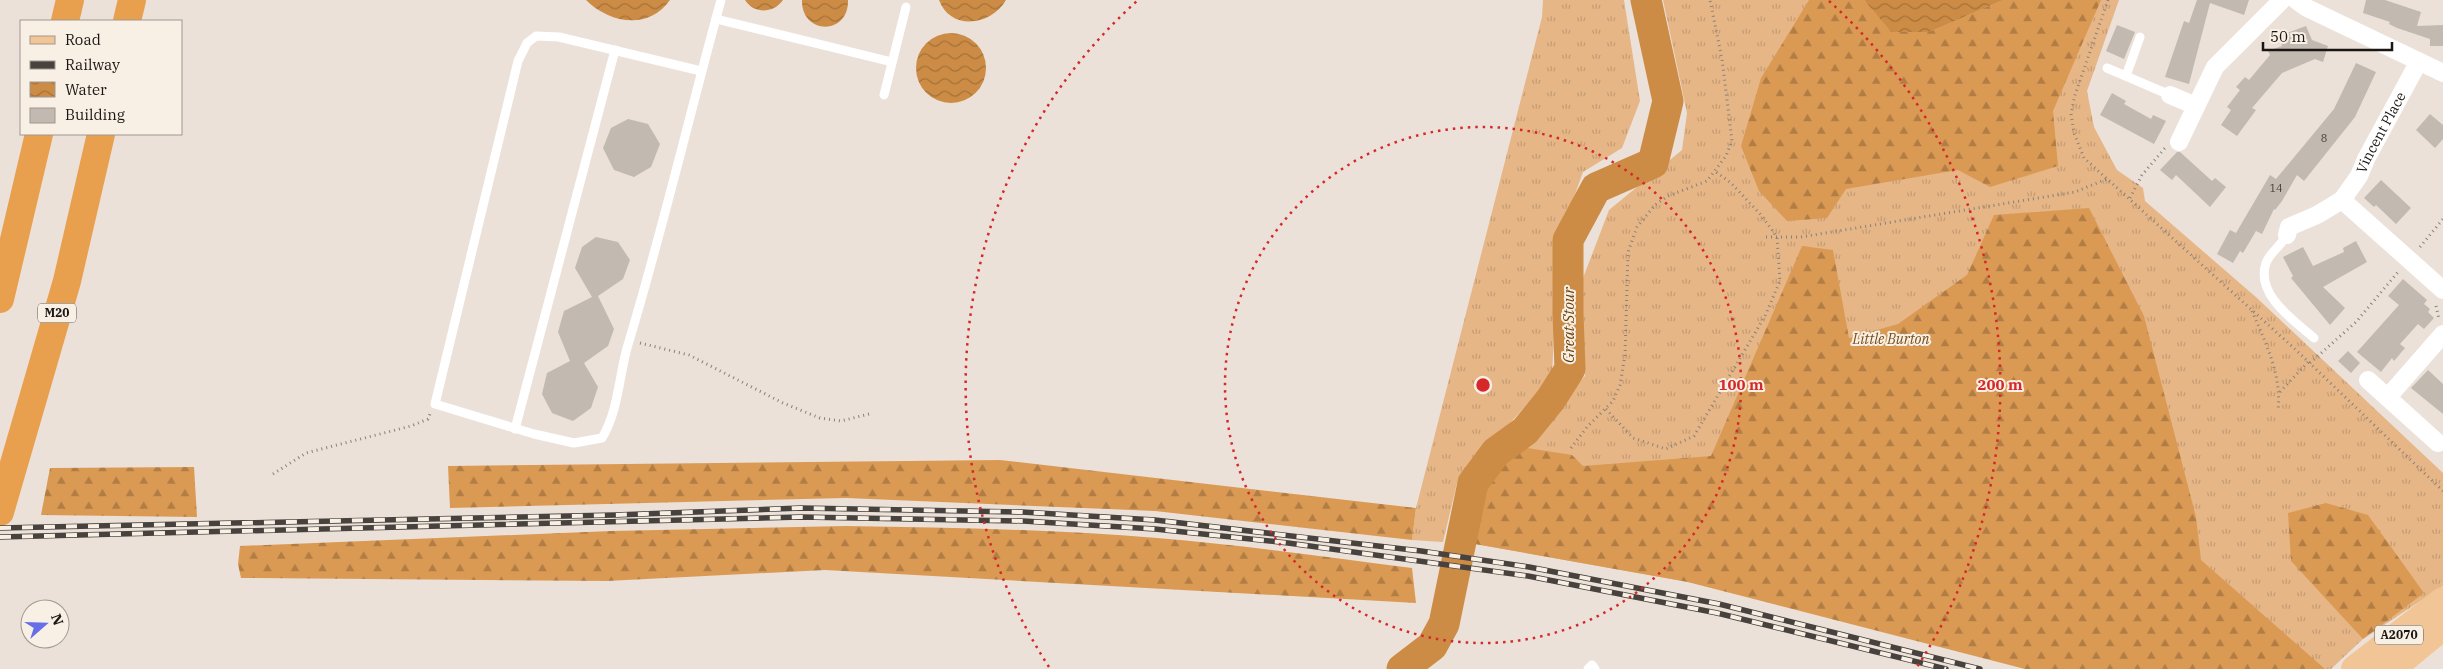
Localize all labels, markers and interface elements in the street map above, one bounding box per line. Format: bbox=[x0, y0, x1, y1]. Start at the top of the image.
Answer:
legend bbox=[20, 20, 182, 135]
scale bar bbox=[2263, 20, 2392, 52]
text: 50 m bbox=[2270, 27, 2306, 46]
text: Road bbox=[65, 30, 101, 49]
text: Railway bbox=[65, 55, 120, 74]
text: Water bbox=[65, 80, 107, 99]
street label: Vincent Place bbox=[2352, 89, 2410, 176]
text: Building bbox=[65, 105, 125, 124]
house number: 8 bbox=[2321, 131, 2327, 145]
house number: 14 bbox=[2269, 181, 2283, 195]
water label: Great Stour bbox=[1559, 287, 1578, 363]
road number: M20 bbox=[38, 304, 76, 322]
park label: Little Burton bbox=[1852, 330, 1930, 348]
text: 100 m bbox=[1718, 375, 1764, 394]
text: 200 m bbox=[1977, 375, 2023, 394]
centre of rings bbox=[1474, 376, 1492, 394]
north arrow bbox=[20, 599, 70, 649]
text: N bbox=[47, 611, 68, 628]
road number: A2070 bbox=[2375, 626, 2423, 644]

